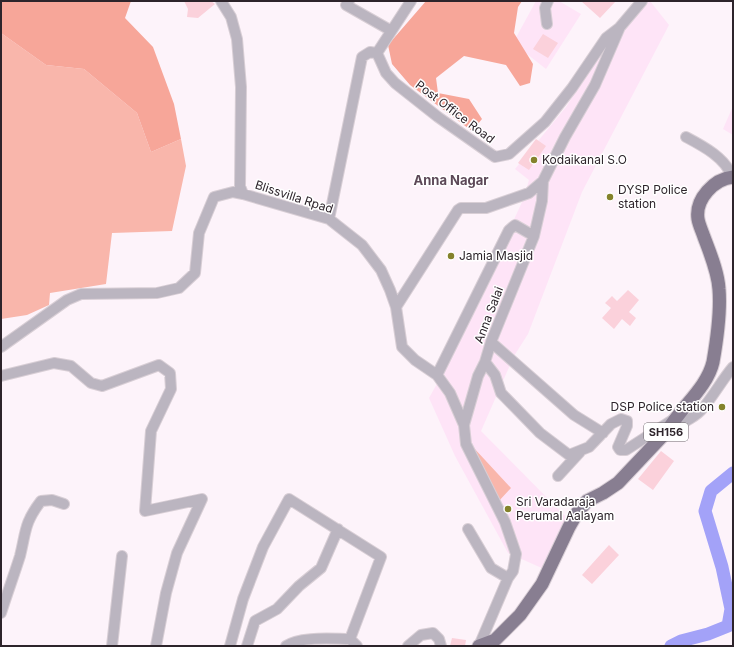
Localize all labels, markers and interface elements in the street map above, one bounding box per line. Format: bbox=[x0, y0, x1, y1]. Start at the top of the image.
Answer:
street label: Post Office Road bbox=[413, 77, 498, 146]
place label: Kodaikanal S.O bbox=[542, 152, 627, 167]
marker: Kodaikanal S.O bbox=[529, 155, 539, 165]
district label: Anna Nagar bbox=[413, 172, 489, 188]
street label: Blissvilla Rpad bbox=[253, 177, 335, 216]
place label: DYSP Police station bbox=[618, 182, 688, 211]
marker: DYSP Police station bbox=[605, 192, 615, 202]
place label: Jamia Masjid bbox=[459, 248, 533, 263]
marker: Jamia Masjid bbox=[446, 251, 456, 261]
street label: Anna Salai bbox=[471, 284, 506, 345]
place label: DSP Police station bbox=[611, 399, 714, 414]
marker: DSP Police station bbox=[717, 402, 727, 412]
road number: SH156 bbox=[644, 423, 688, 441]
place label: Sri Varadaraja Perumal Aalayam bbox=[516, 494, 614, 523]
marker: Sri Varadaraja Perumal Aalayam bbox=[503, 504, 513, 514]

